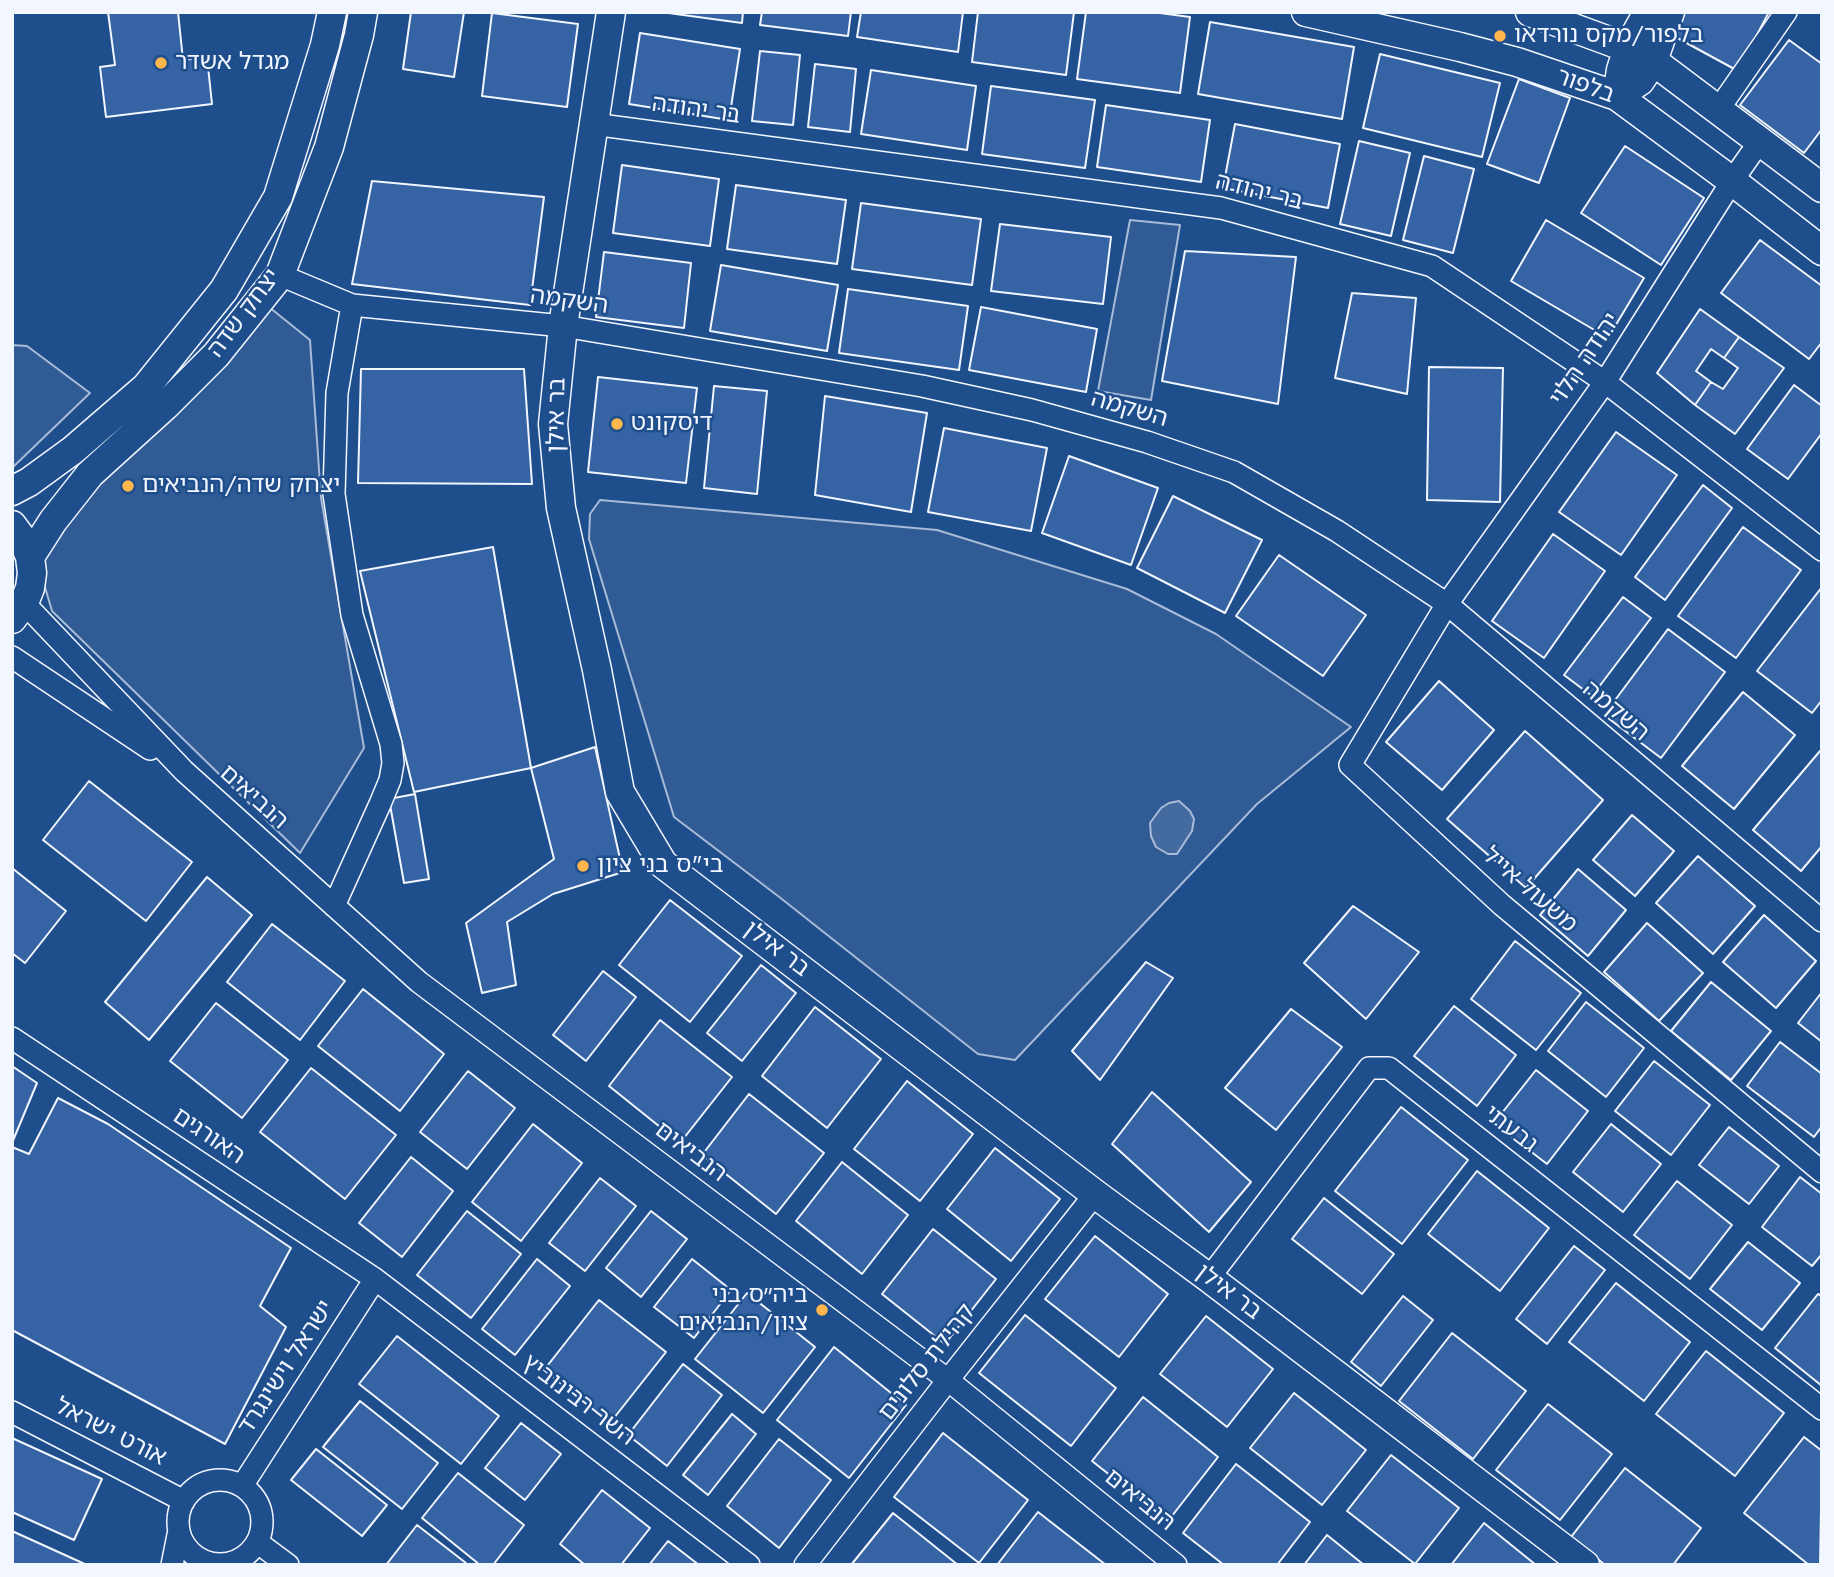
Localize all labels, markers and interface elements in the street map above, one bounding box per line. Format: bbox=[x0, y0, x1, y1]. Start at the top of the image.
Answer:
place label: בלפור/מקס נורדאו bbox=[1514, 22, 1704, 50]
marker: בלפור/מקס נורדאו bbox=[1492, 28, 1508, 44]
place label: מגדל אשדר bbox=[175, 49, 289, 77]
marker: מגדל אשדר bbox=[153, 55, 169, 71]
street label: בלפור bbox=[1552, 63, 1618, 111]
street label: בר יהודה bbox=[650, 91, 742, 131]
street label: בר יהודה bbox=[1212, 168, 1306, 218]
street label: יצחק שדה bbox=[202, 264, 288, 364]
street label: השקמה bbox=[528, 282, 610, 322]
street label: יהודה הלוי bbox=[1545, 308, 1627, 412]
street label: בר אילן bbox=[543, 377, 573, 453]
street label: השקמה bbox=[1087, 385, 1171, 435]
place label: דיסקונט bbox=[631, 410, 713, 438]
marker: דיסקונט bbox=[609, 416, 625, 432]
place label: יצחק שדה/הנביאים bbox=[142, 472, 340, 500]
marker: יצחק שדה/הנביאים bbox=[120, 478, 136, 494]
street label: השקמה bbox=[1576, 676, 1654, 748]
street label: הנביאים bbox=[213, 760, 293, 836]
street label: משעול אייל bbox=[1476, 842, 1582, 940]
place label: בי"ס בני ציון bbox=[597, 852, 723, 880]
marker: בי"ס בני ציון bbox=[575, 858, 591, 874]
street label: בר אילן bbox=[737, 916, 815, 984]
street label: גבעתי bbox=[1477, 1100, 1543, 1160]
street label: האורגים bbox=[166, 1103, 250, 1171]
street label: הנביאים bbox=[648, 1117, 732, 1189]
street label: בר אילן bbox=[1189, 1259, 1267, 1327]
place label: ביה״ס בני ציון/הנביאים bbox=[678, 1282, 808, 1338]
street label: ישראל וישינגרד bbox=[233, 1295, 341, 1441]
street label: קהילת סלונים bbox=[874, 1299, 982, 1427]
marker: ביה״ס בני ציון/הנביאים bbox=[814, 1302, 830, 1318]
street label: השר רבינוביץ bbox=[516, 1349, 640, 1453]
street label: אורט ישראל bbox=[49, 1393, 171, 1473]
street label: הנביאים bbox=[1098, 1464, 1180, 1538]

